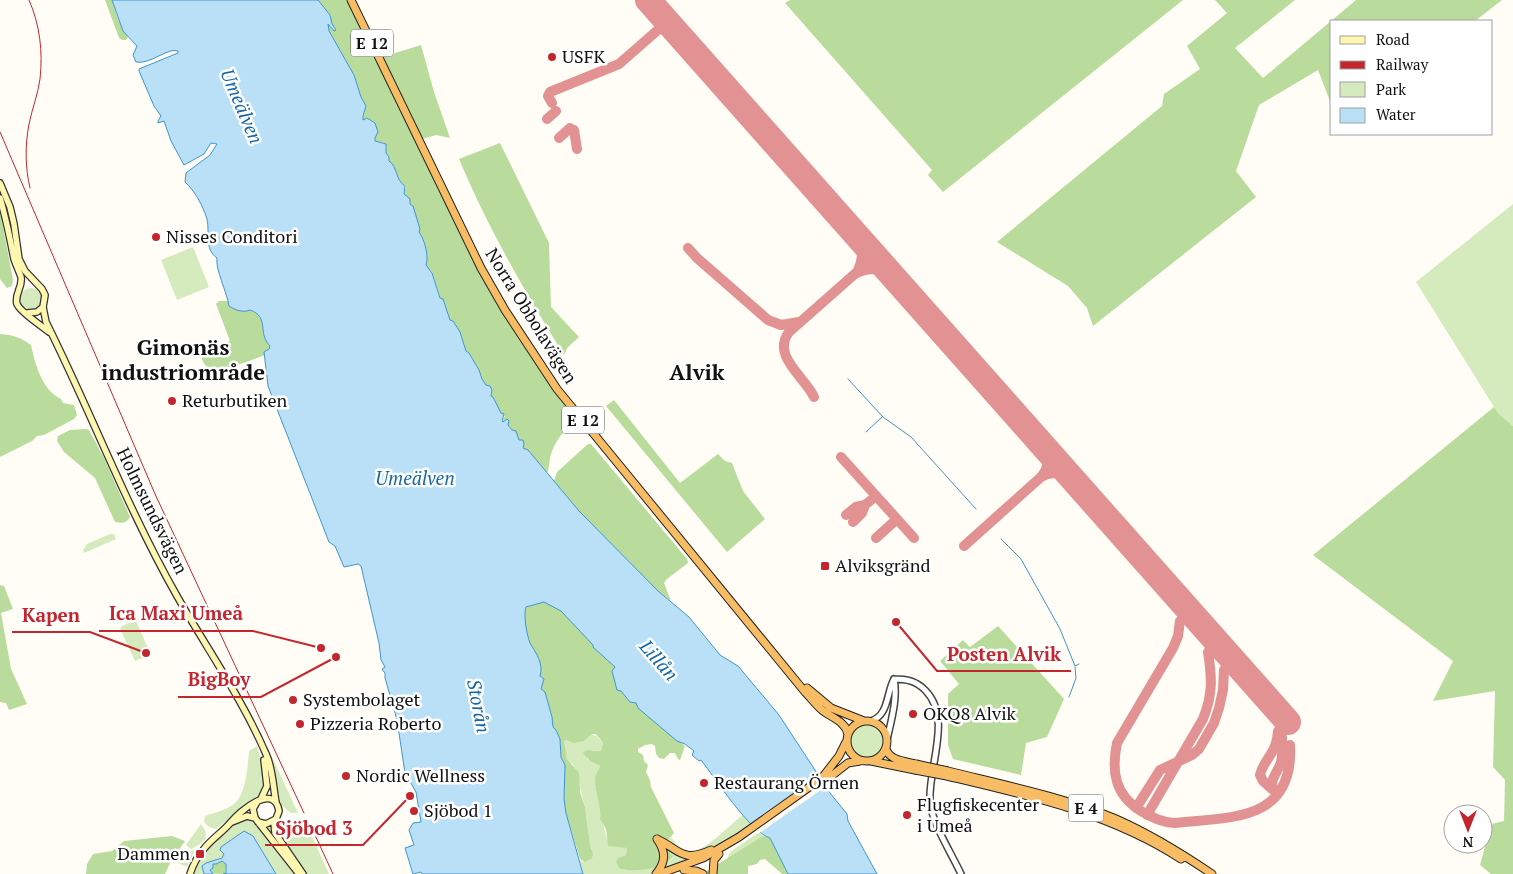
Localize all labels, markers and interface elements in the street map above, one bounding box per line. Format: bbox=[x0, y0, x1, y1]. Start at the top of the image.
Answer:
legend bbox=[1330, 20, 1493, 135]
road number: E 12 bbox=[351, 29, 393, 56]
text: Road bbox=[1376, 29, 1409, 49]
place label: USFK bbox=[562, 44, 606, 68]
marker: USFK bbox=[546, 51, 558, 63]
text: Railway bbox=[1376, 54, 1429, 74]
water label: Umeälven bbox=[215, 64, 269, 147]
text: Park bbox=[1376, 79, 1406, 99]
text: Water bbox=[1376, 104, 1416, 124]
place label: Nisses Conditori bbox=[166, 224, 298, 248]
marker: Nisses Conditori bbox=[150, 231, 162, 243]
street label: Norra Obbolavägen bbox=[481, 243, 583, 388]
district label: Gimonäs industriområde bbox=[101, 332, 265, 386]
district label: Alvik bbox=[669, 357, 725, 386]
place label: Returbutiken bbox=[182, 388, 287, 412]
marker: Returbutiken bbox=[166, 395, 178, 407]
road number: E 12 bbox=[562, 406, 604, 434]
street label: Holmsundsvägen bbox=[112, 443, 194, 578]
water label: Umeälven bbox=[375, 465, 455, 490]
place label: Alviksgränd bbox=[835, 553, 931, 577]
marker: Alviksgränd bbox=[819, 560, 831, 572]
callout: Ica Maxi Umeå bbox=[99, 597, 253, 631]
callout: Kapen bbox=[12, 598, 90, 632]
text: Ica Maxi Umeå bbox=[109, 600, 244, 625]
text: Kapen bbox=[22, 602, 81, 627]
water label: Lillån bbox=[634, 633, 684, 685]
callout: Posten Alvik bbox=[937, 637, 1071, 671]
text: Posten Alvik bbox=[947, 641, 1062, 666]
callout: BigBoy bbox=[178, 663, 261, 697]
text: BigBoy bbox=[188, 666, 251, 691]
water label: Storån bbox=[462, 677, 497, 735]
place label: Systembolaget bbox=[303, 687, 421, 711]
marker: Systembolaget bbox=[287, 694, 299, 706]
place label: OKQ8 Alvik bbox=[923, 701, 1017, 725]
marker: OKQ8 Alvik bbox=[907, 708, 919, 720]
place label: Pizzeria Roberto bbox=[310, 711, 441, 735]
marker: Pizzeria Roberto bbox=[294, 718, 306, 730]
place label: Nordic Wellness bbox=[356, 763, 485, 787]
marker: Nordic Wellness bbox=[340, 770, 352, 782]
place label: Restaurang Örnen bbox=[714, 770, 860, 794]
marker: Restaurang Örnen bbox=[698, 777, 710, 789]
place label: Flugfiskecenter i Umeå bbox=[917, 792, 1039, 837]
road number: E 4 bbox=[1068, 794, 1104, 821]
place label: Sjöbod 1 bbox=[424, 798, 493, 822]
north arrow bbox=[1443, 804, 1493, 854]
marker: Sjöbod 1 bbox=[408, 805, 420, 817]
marker: Flugfiskecenter i Umeå bbox=[901, 809, 913, 821]
callout: Sjöbod 3 bbox=[265, 811, 363, 845]
text: Sjöbod 3 bbox=[275, 815, 353, 840]
text: N bbox=[1462, 833, 1473, 852]
place label: Dammen bbox=[117, 841, 190, 865]
marker: Dammen bbox=[194, 848, 206, 860]

